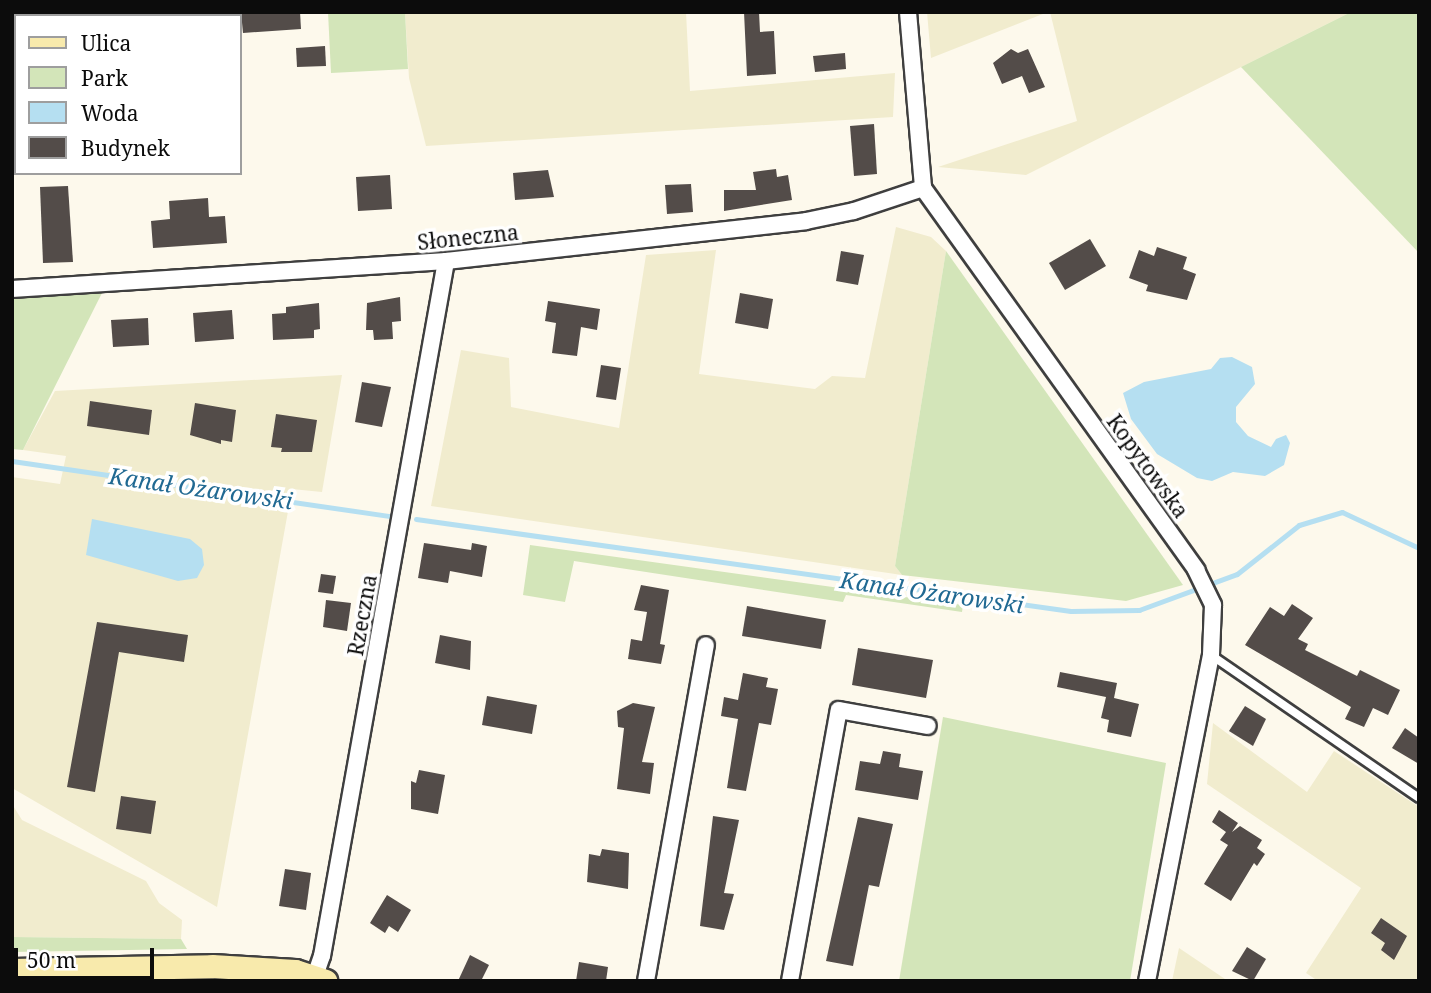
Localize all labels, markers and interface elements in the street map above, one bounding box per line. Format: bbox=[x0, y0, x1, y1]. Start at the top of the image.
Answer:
legend bbox=[14, 14, 242, 175]
text: Ulica bbox=[81, 29, 131, 57]
text: Park bbox=[81, 64, 128, 92]
text: Woda bbox=[81, 99, 139, 127]
text: Budynek bbox=[81, 134, 170, 162]
street label: Słoneczna bbox=[416, 219, 520, 255]
street label: Kopytowska bbox=[1102, 409, 1194, 523]
water label: Kanał Ożarowski bbox=[107, 461, 295, 515]
water label: Kanał Ożarowski bbox=[838, 565, 1026, 619]
street label: Rzeczna bbox=[342, 572, 382, 658]
scale bar bbox=[18, 934, 158, 978]
text: 50 m bbox=[27, 946, 76, 974]

